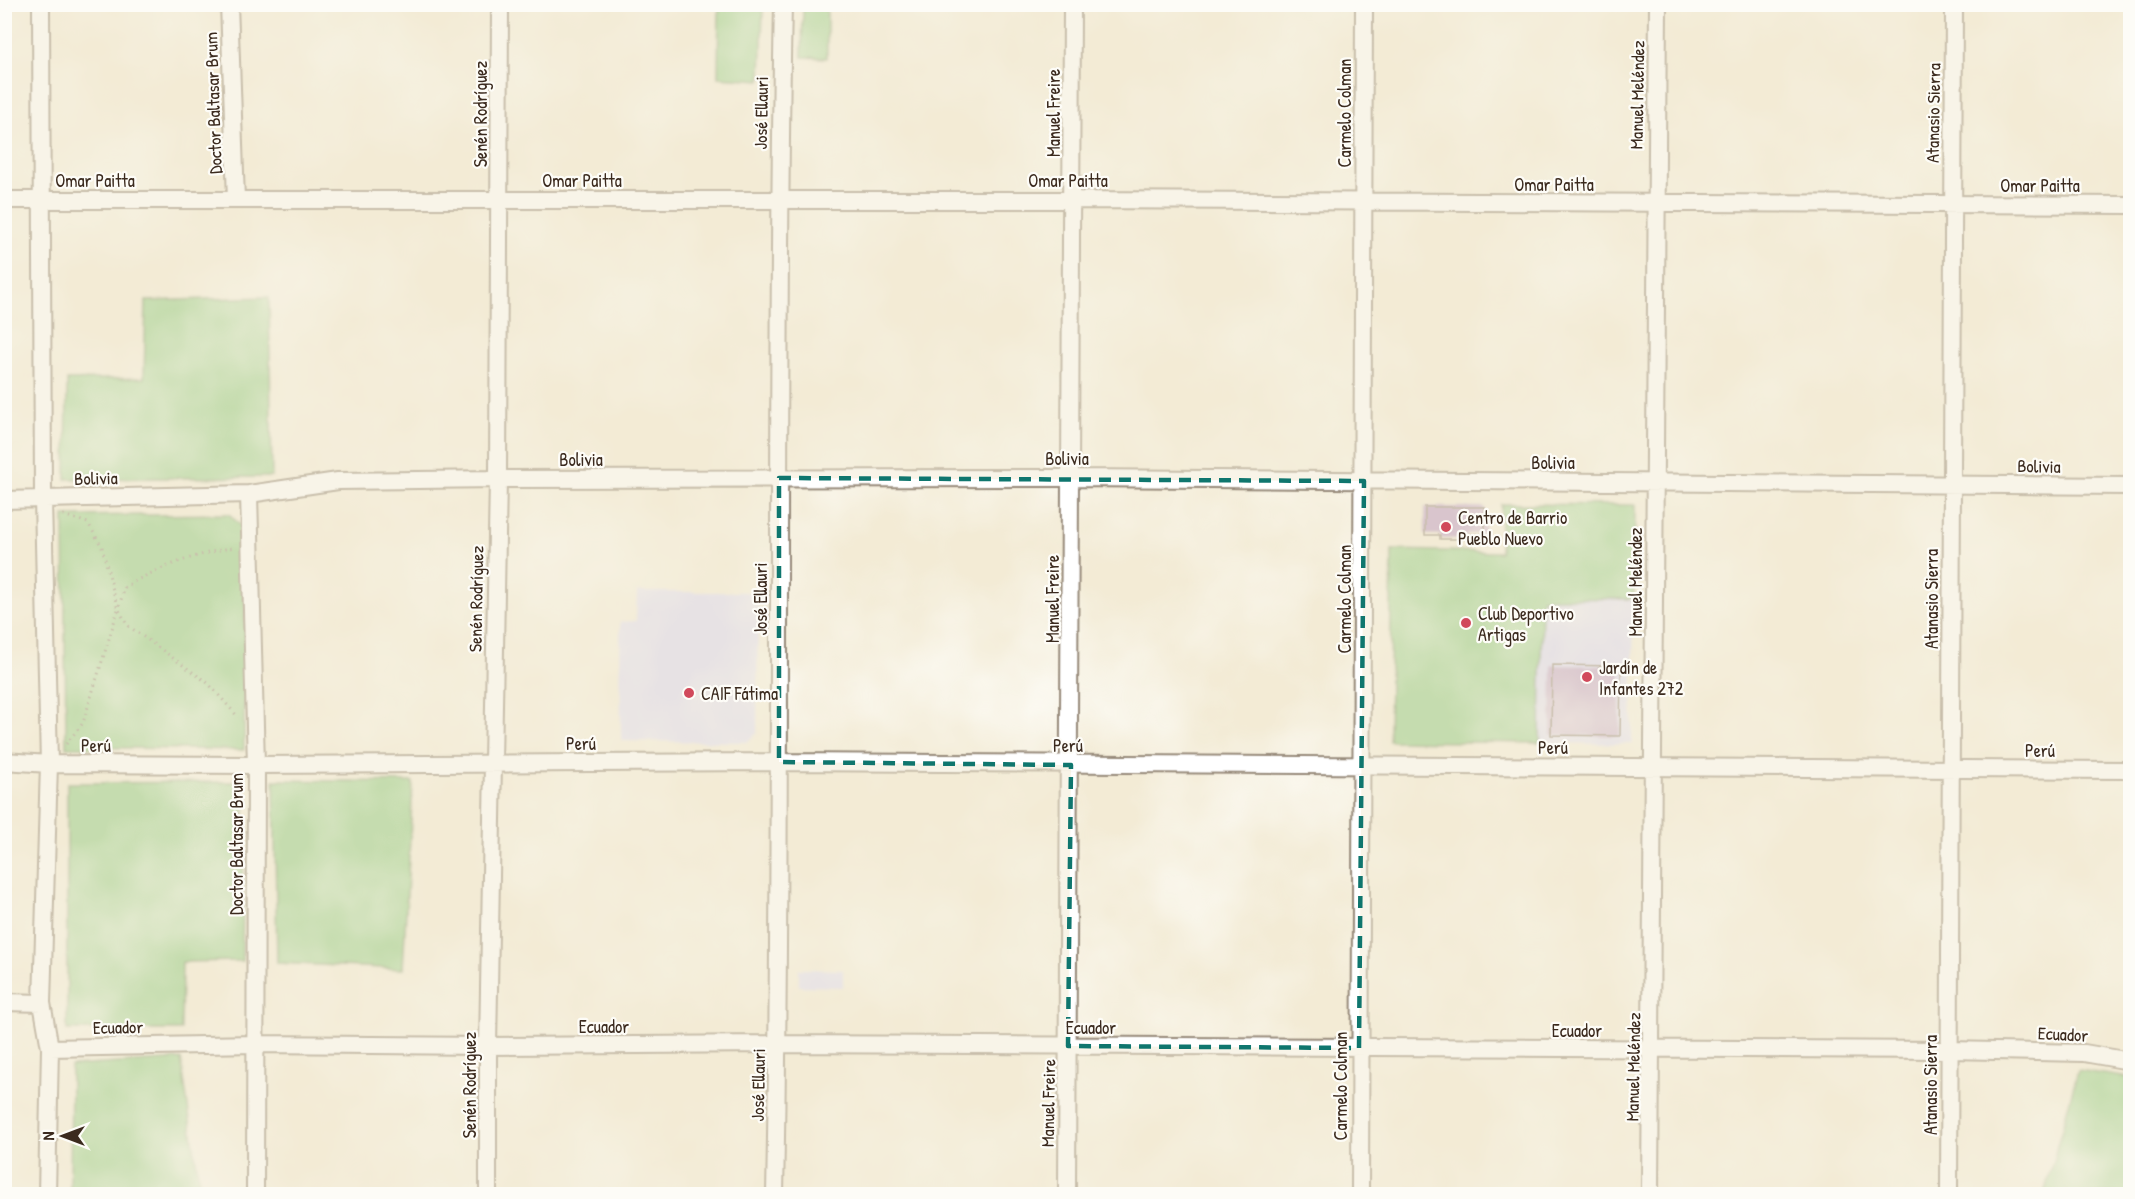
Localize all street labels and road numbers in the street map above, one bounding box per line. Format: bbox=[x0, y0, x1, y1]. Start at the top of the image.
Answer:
street label: Doctor Baltasar Brum bbox=[198, 32, 228, 174]
street label: Manuel Meléndez bbox=[1624, 40, 1650, 150]
street label: Carmelo Colman bbox=[1332, 59, 1357, 167]
street label: Senén Rodríguez bbox=[468, 60, 493, 167]
street label: Atanasio Sierra bbox=[1920, 63, 1946, 163]
street label: Manuel Freire bbox=[1041, 69, 1066, 157]
street label: José Ellauri bbox=[748, 76, 774, 150]
street label: Omar Paitta bbox=[55, 168, 135, 193]
street label: Omar Paitta bbox=[542, 168, 622, 193]
street label: Omar Paitta bbox=[1028, 168, 1108, 193]
street label: Omar Paitta bbox=[1514, 172, 1594, 197]
street label: Omar Paitta bbox=[2000, 173, 2080, 198]
street label: Bolivia bbox=[1045, 446, 1089, 471]
street label: Bolivia bbox=[559, 447, 603, 472]
street label: Bolivia bbox=[1531, 450, 1575, 475]
street label: Bolivia bbox=[2017, 453, 2061, 479]
street label: Bolivia bbox=[74, 465, 118, 491]
street label: Manuel Meléndez bbox=[1623, 527, 1648, 637]
street label: Senén Rodríguez bbox=[463, 545, 489, 652]
street label: Carmelo Colman bbox=[1332, 545, 1357, 653]
street label: Atanasio Sierra bbox=[1919, 549, 1944, 649]
street label: Manuel Freire bbox=[1040, 555, 1065, 643]
street label: José Ellauri bbox=[748, 562, 773, 636]
street label: Perú bbox=[566, 731, 596, 756]
street label: Perú bbox=[81, 733, 111, 758]
street label: Perú bbox=[1053, 733, 1083, 758]
street label: Perú bbox=[1538, 735, 1568, 760]
street label: Perú bbox=[2025, 738, 2055, 763]
street label: Doctor Baltasar Brum bbox=[224, 773, 249, 915]
street label: Manuel Meléndez bbox=[1620, 1012, 1646, 1122]
street label: Ecuador bbox=[93, 1014, 143, 1040]
street label: Ecuador bbox=[579, 1014, 629, 1039]
street label: Ecuador bbox=[1066, 1015, 1116, 1040]
street label: Ecuador bbox=[1552, 1018, 1602, 1043]
street label: Ecuador bbox=[2037, 1020, 2089, 1048]
street label: Senén Rodríguez bbox=[457, 1031, 482, 1138]
street label: Carmelo Colman bbox=[1328, 1032, 1353, 1140]
street label: Atanasio Sierra bbox=[1918, 1035, 1943, 1135]
street label: José Ellauri bbox=[745, 1048, 771, 1122]
street label: Manuel Freire bbox=[1035, 1059, 1061, 1147]

